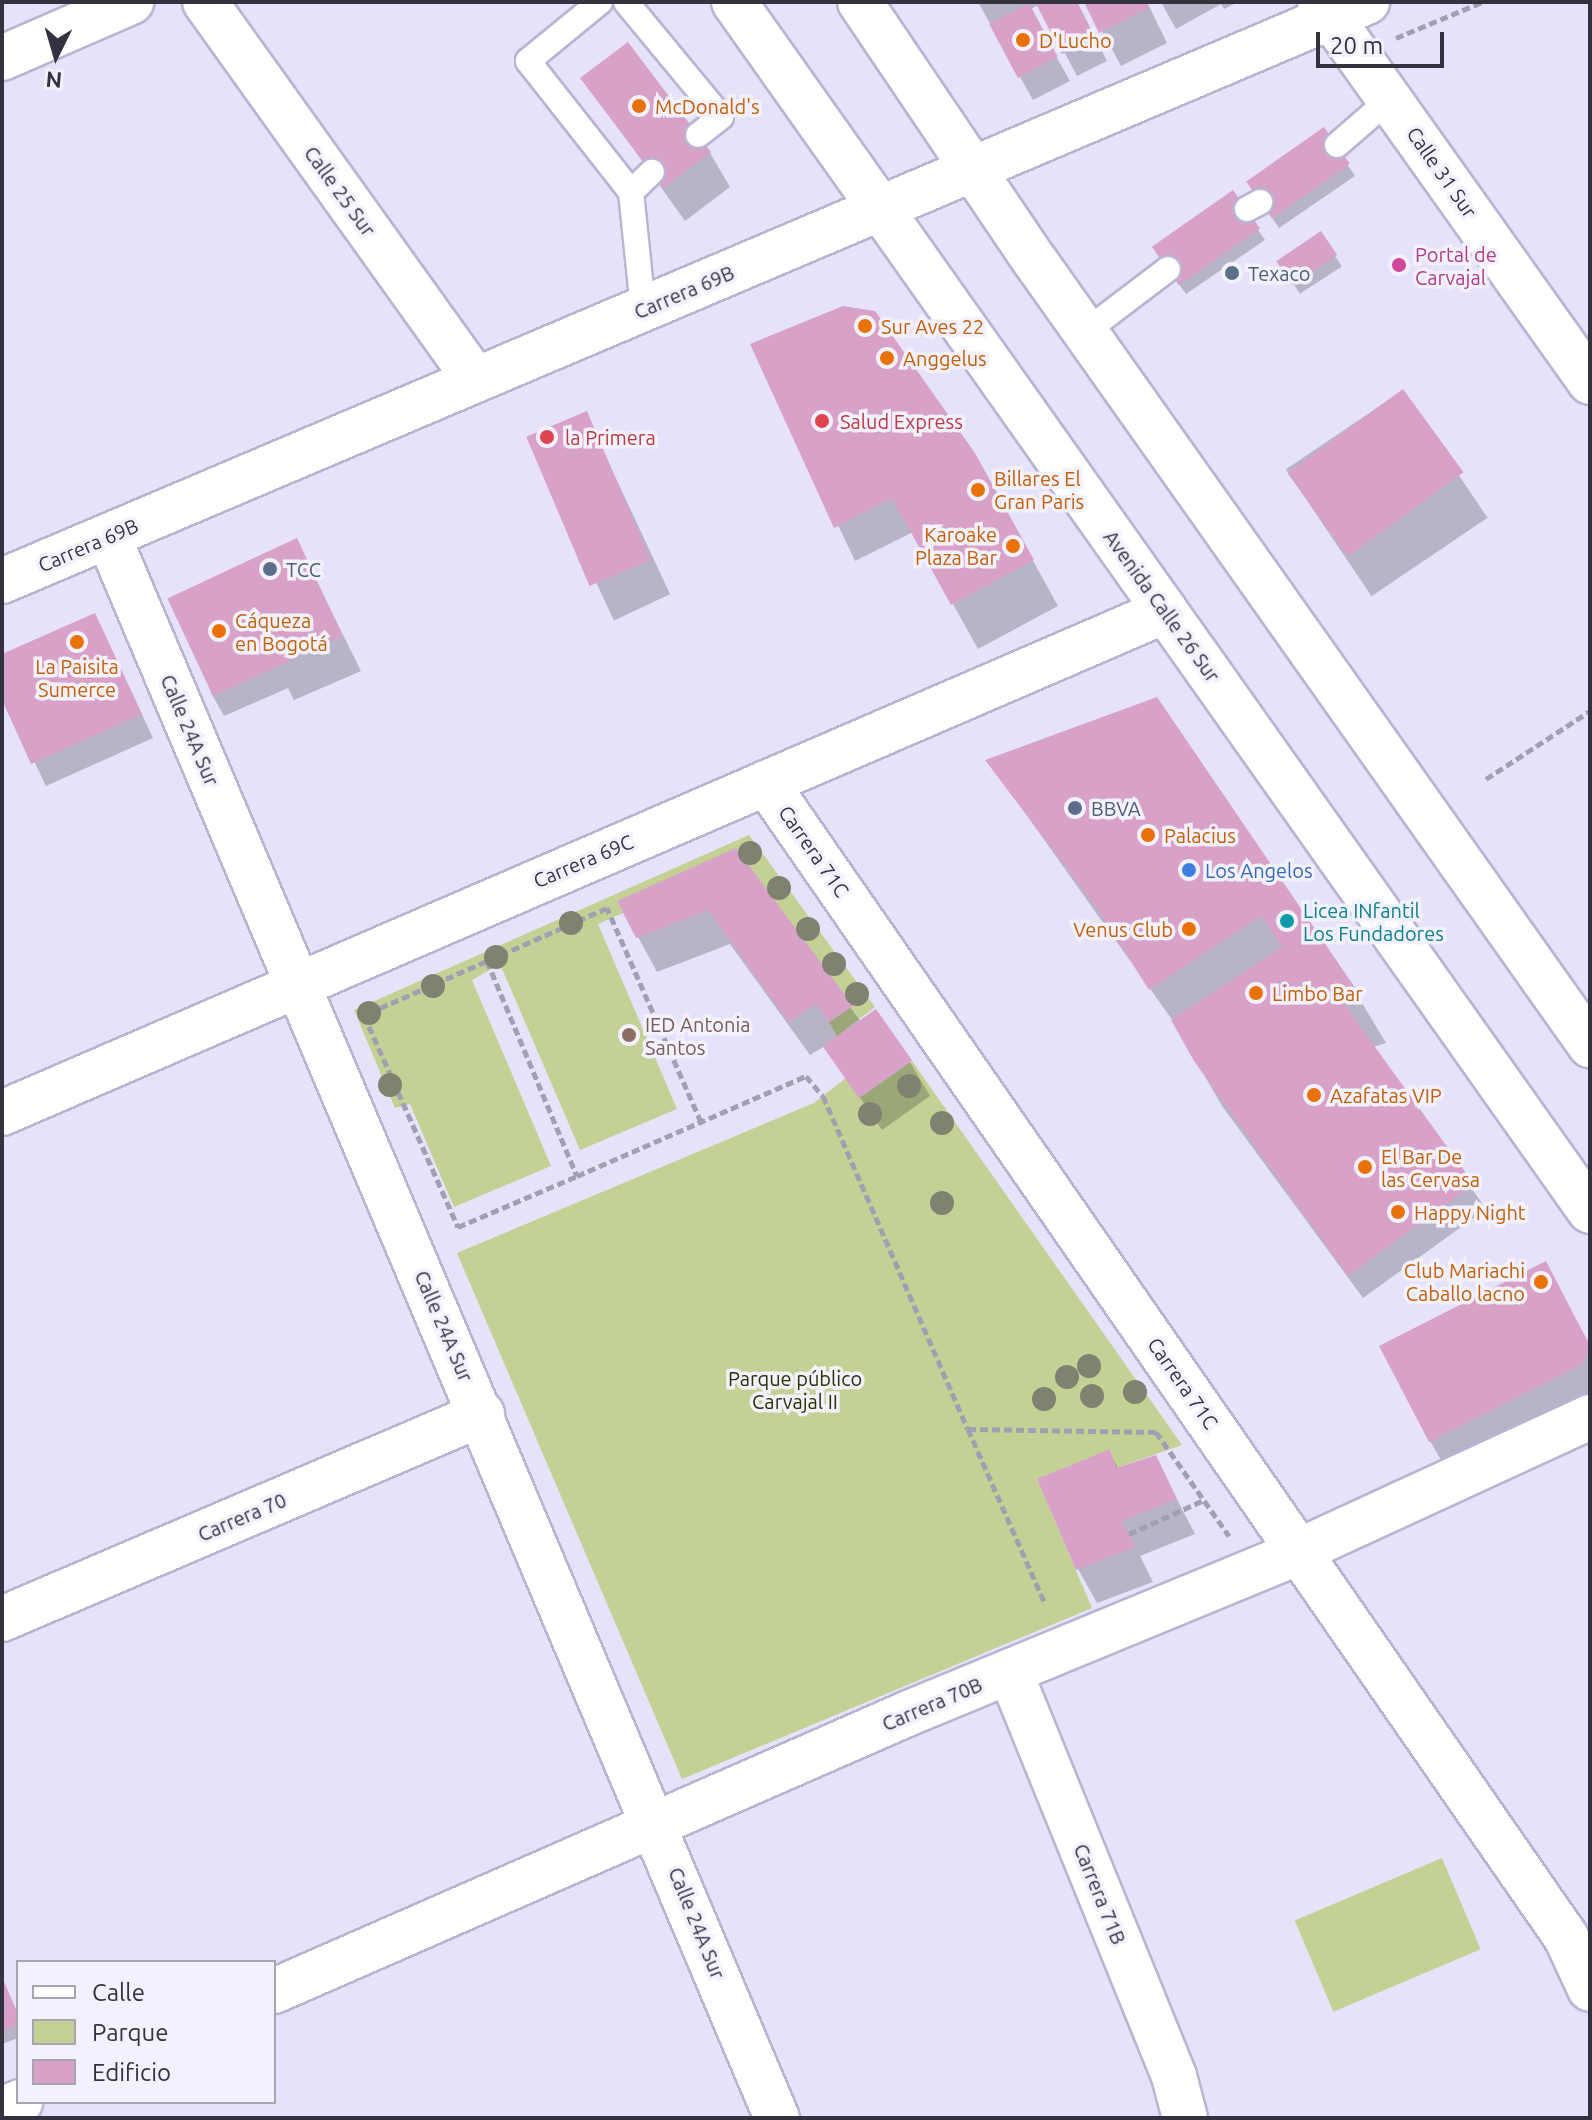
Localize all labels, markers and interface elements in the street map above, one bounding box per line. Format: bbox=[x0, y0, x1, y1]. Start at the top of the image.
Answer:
north arrow bbox=[16, 16, 96, 96]
scale bar bbox=[1320, 16, 1448, 66]
place label: D'Lucho bbox=[1039, 28, 1112, 52]
marker: D'Lucho bbox=[1014, 31, 1032, 49]
text: 20 m bbox=[1330, 32, 1383, 59]
text: N bbox=[45, 67, 63, 94]
place label: McDonald's bbox=[655, 94, 760, 118]
marker: McDonald's bbox=[630, 97, 648, 115]
street label: Calle 31 Sur bbox=[1402, 122, 1482, 222]
street label: Calle 25 Sur bbox=[299, 141, 381, 241]
place label: Portal de Carvajal bbox=[1415, 242, 1497, 289]
marker: Portal de Carvajal bbox=[1390, 256, 1408, 274]
street label: Carrera 69B bbox=[630, 260, 738, 324]
place label: Texaco bbox=[1248, 261, 1310, 285]
marker: Texaco bbox=[1223, 264, 1241, 282]
place label: Sur Aves 22 bbox=[881, 314, 984, 338]
marker: Sur Aves 22 bbox=[856, 317, 874, 335]
place label: Anggelus bbox=[903, 346, 987, 370]
marker: Anggelus bbox=[878, 349, 896, 367]
place label: Salud Express bbox=[840, 409, 963, 433]
marker: Salud Express bbox=[811, 410, 833, 432]
place label: la Primera bbox=[565, 425, 656, 449]
marker: la Primera bbox=[536, 426, 558, 448]
place label: Billares El Gran Paris bbox=[994, 466, 1084, 513]
marker: Billares El Gran Paris bbox=[969, 481, 987, 499]
street label: Carrera 69B bbox=[34, 513, 142, 577]
place label: Karoake Plaza Bar bbox=[915, 522, 997, 569]
street label: Avenida Calle 26 Sur bbox=[1099, 525, 1225, 687]
marker: Karoake Plaza Bar bbox=[1004, 537, 1022, 555]
place label: TCC bbox=[286, 557, 321, 581]
marker: TCC bbox=[261, 560, 279, 578]
place label: Cáqueza en Bogotá bbox=[235, 608, 328, 655]
marker: Cáqueza en Bogotá bbox=[210, 622, 228, 640]
marker: La Paisita Sumerce bbox=[68, 633, 86, 651]
place label: La Paisita Sumerce bbox=[35, 654, 119, 701]
street label: Calle 24A Sur bbox=[156, 671, 224, 789]
place label: BBVA bbox=[1091, 796, 1141, 820]
marker: BBVA bbox=[1066, 799, 1084, 817]
street label: Carrera 71C bbox=[774, 801, 854, 901]
place label: Palacius bbox=[1164, 823, 1236, 847]
marker: Palacius bbox=[1139, 826, 1157, 844]
street label: Carrera 69C bbox=[530, 829, 636, 893]
place label: Los Angelos bbox=[1205, 858, 1313, 882]
marker: Los Angelos bbox=[1180, 861, 1198, 879]
place label: Licea INfantil Los Fundadores bbox=[1303, 898, 1444, 945]
marker: Licea INfantil Los Fundadores bbox=[1278, 912, 1296, 930]
place label: Venus Club bbox=[1073, 917, 1173, 941]
marker: Venus Club bbox=[1180, 920, 1198, 938]
place label: Limbo Bar bbox=[1272, 981, 1363, 1005]
marker: Limbo Bar bbox=[1247, 984, 1265, 1002]
place label: IED Antonia Santos bbox=[645, 1012, 751, 1059]
marker: IED Antonia Santos bbox=[620, 1026, 638, 1044]
place label: Azafatas VIP bbox=[1330, 1083, 1442, 1107]
marker: Azafatas VIP bbox=[1305, 1086, 1323, 1104]
place label: El Bar De las Cervasa bbox=[1381, 1144, 1480, 1191]
marker: El Bar De las Cervasa bbox=[1356, 1158, 1374, 1176]
place label: Happy Night bbox=[1414, 1200, 1526, 1224]
marker: Happy Night bbox=[1389, 1203, 1407, 1221]
place label: Club Mariachi Caballo lacno bbox=[1404, 1258, 1525, 1305]
street label: Calle 24A Sur bbox=[410, 1267, 478, 1385]
marker: Club Mariachi Caballo lacno bbox=[1532, 1273, 1550, 1291]
street label: Carrera 71C bbox=[1143, 1333, 1223, 1433]
park label: Parque público Carvajal II bbox=[728, 1367, 862, 1414]
street label: Carrera 70 bbox=[194, 1488, 290, 1546]
street label: Carrera 70B bbox=[878, 1672, 986, 1736]
street label: Carrera 71B bbox=[1069, 1840, 1131, 1948]
street label: Calle 24A Sur bbox=[664, 1864, 730, 1982]
legend bbox=[16, 1960, 276, 2104]
text: Calle bbox=[92, 1979, 145, 2006]
text: Parque bbox=[92, 2019, 169, 2046]
text: Edificio bbox=[92, 2059, 171, 2086]

